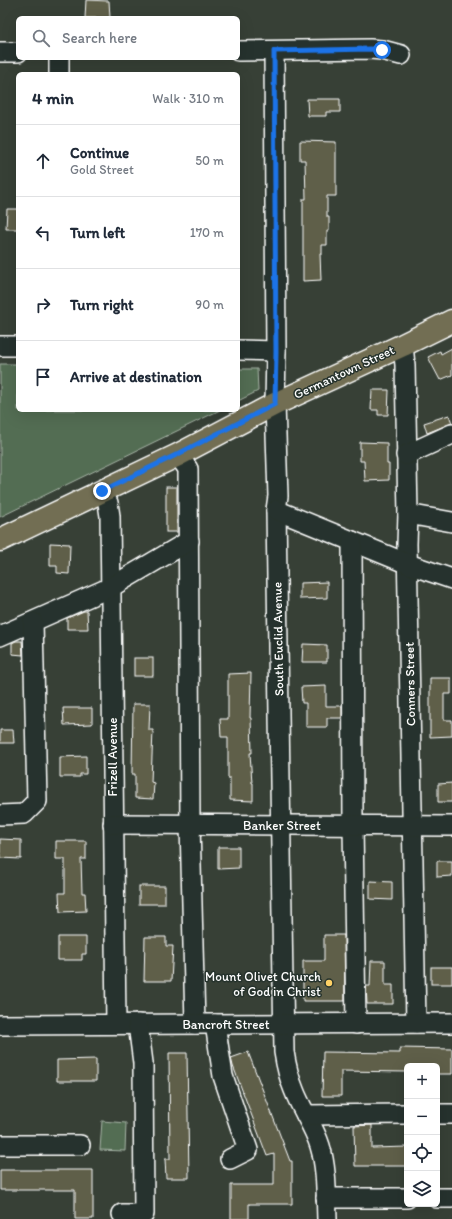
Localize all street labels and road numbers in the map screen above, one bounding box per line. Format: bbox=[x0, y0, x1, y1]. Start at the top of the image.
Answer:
street label: Germantown Street bbox=[291, 342, 397, 402]
street label: South Euclid Avenue bbox=[270, 582, 286, 696]
street label: Conners Street bbox=[402, 642, 418, 726]
street label: Frizell Avenue bbox=[105, 718, 120, 796]
street label: Banker Street bbox=[243, 818, 321, 833]
street label: Bancroft Street bbox=[182, 1017, 270, 1032]

